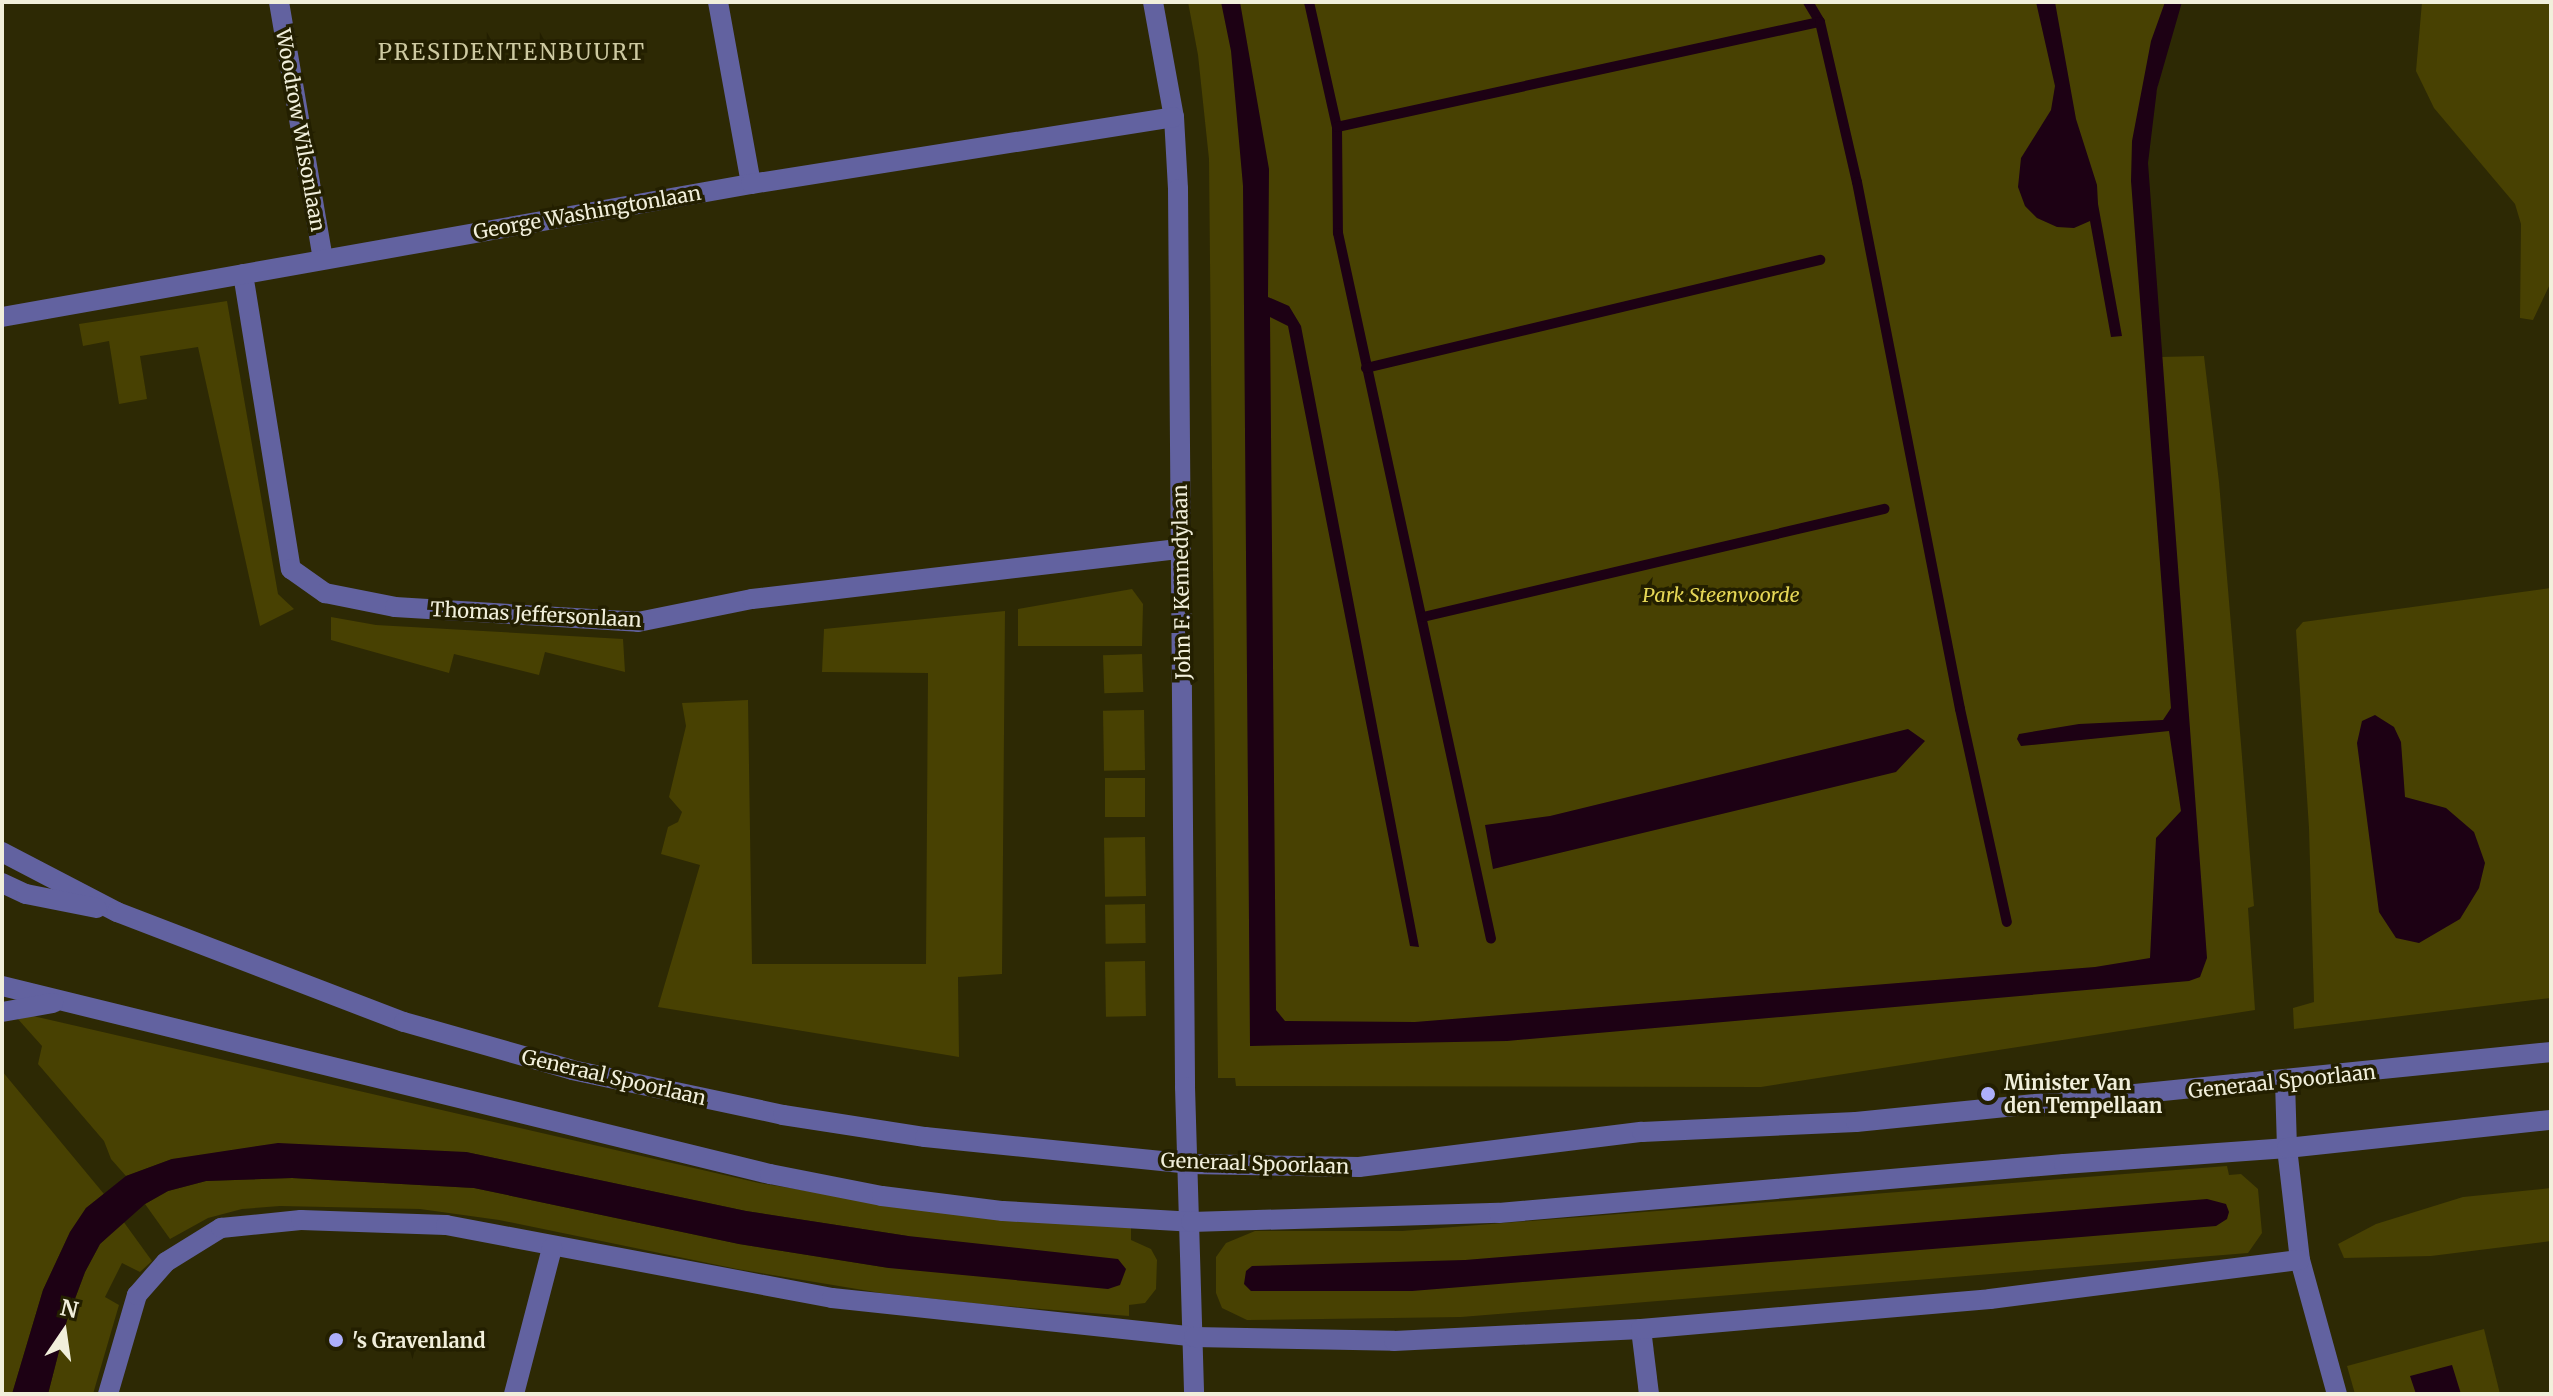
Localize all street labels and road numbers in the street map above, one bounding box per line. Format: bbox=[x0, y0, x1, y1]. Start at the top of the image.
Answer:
street label: Woodrow Wilsonlaan bbox=[271, 27, 331, 233]
street label: George Washingtonlaan bbox=[471, 180, 703, 244]
street label: John F. Kennedylaan bbox=[1167, 484, 1195, 680]
street label: Thomas Jeffersonlaan bbox=[430, 596, 642, 632]
street label: Generaal Spoorlaan bbox=[520, 1044, 708, 1110]
street label: Generaal Spoorlaan bbox=[2187, 1059, 2377, 1103]
street label: Generaal Spoorlaan bbox=[1160, 1148, 1350, 1178]

